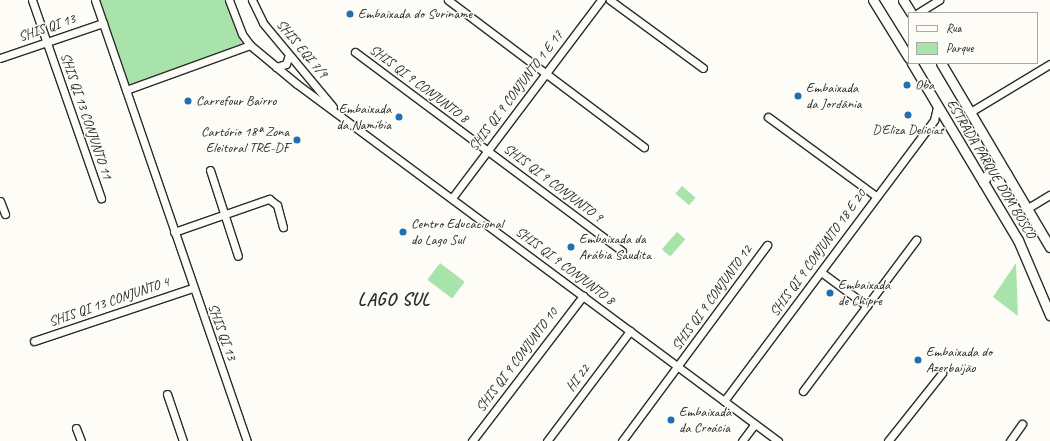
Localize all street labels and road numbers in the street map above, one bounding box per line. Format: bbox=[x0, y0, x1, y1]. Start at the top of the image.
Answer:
street label: SHIS QI 13 bbox=[16, 10, 78, 46]
street label: SHIS EQI 7/9 bbox=[273, 16, 331, 82]
street label: SHIS QI 9 CONJUNTO 1 E 17 bbox=[465, 27, 567, 155]
street label: SHIS QI 9 CONJUNTO 8 bbox=[366, 41, 472, 127]
street label: SHIS QI 13 CONJUNTO 11 bbox=[57, 51, 115, 181]
street label: ESTRADA PARQUE DOM BOSCO bbox=[943, 96, 1039, 242]
street label: SHIS QI 9 CONJUNTO 9 bbox=[500, 140, 606, 226]
street label: SHIS QI 9 CONJUNTO 18 E 20 bbox=[766, 186, 870, 320]
street label: SHIS QI 9 CONJUNTO 8 bbox=[512, 223, 618, 309]
street label: SHIS QI 9 CONJUNTO 12 bbox=[668, 242, 756, 354]
street label: SHIS QI 13 CONJUNTO 4 bbox=[47, 274, 171, 330]
street label: SHIS QI 13 bbox=[204, 301, 240, 363]
street label: SHIS QI 9 CONJUNTO 10 bbox=[472, 305, 562, 415]
street label: HI 22 bbox=[562, 361, 594, 395]

